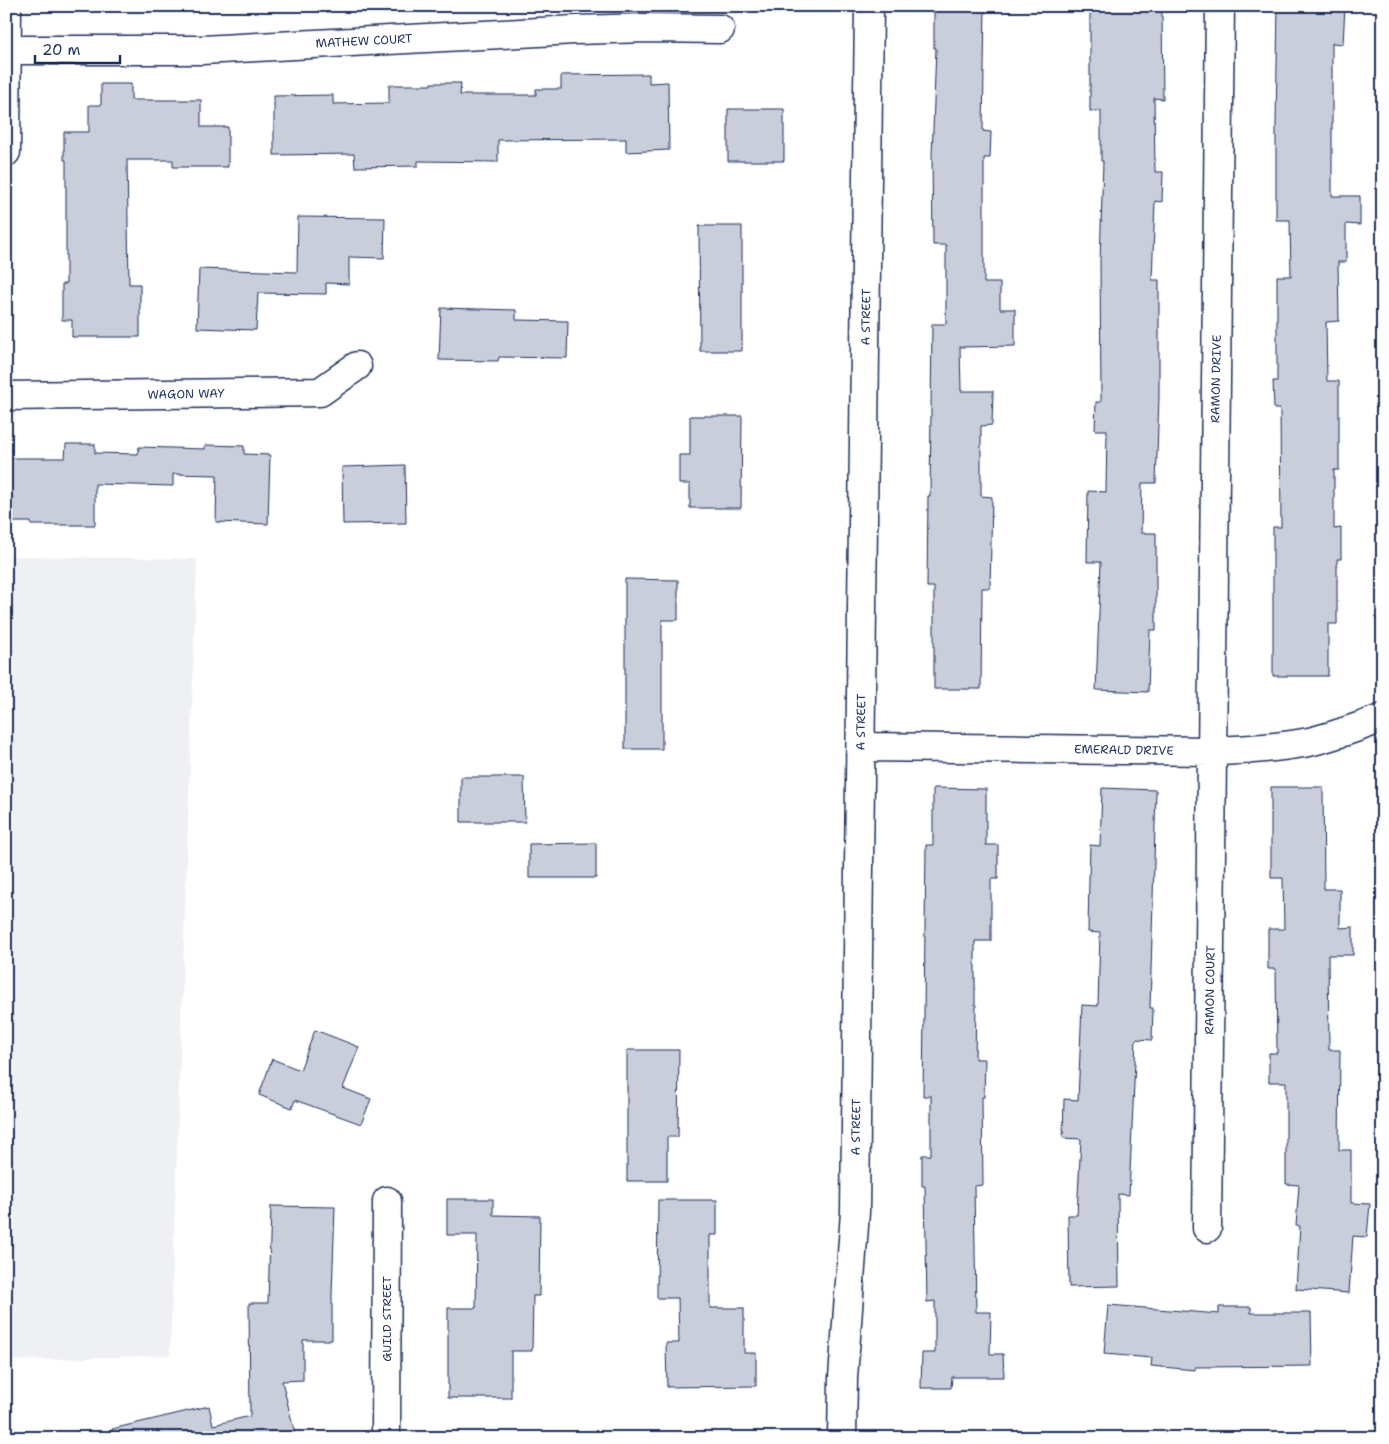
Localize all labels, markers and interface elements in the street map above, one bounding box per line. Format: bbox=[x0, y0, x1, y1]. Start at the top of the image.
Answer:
street label: MATHEW COURT bbox=[315, 30, 414, 52]
scale bar bbox=[35, 32, 120, 64]
text: 20 m bbox=[42, 40, 81, 60]
street label: A STREET bbox=[858, 288, 875, 346]
street label: RAMON DRIVE bbox=[1207, 335, 1225, 423]
street label: WAGON WAY bbox=[147, 385, 225, 403]
street label: A STREET bbox=[853, 693, 870, 751]
street label: EMERALD DRIVE bbox=[1074, 741, 1174, 759]
street label: RAMON COURT bbox=[1201, 945, 1219, 1035]
street label: A STREET bbox=[848, 1098, 865, 1156]
street label: GUILD STREET bbox=[379, 1276, 395, 1362]

